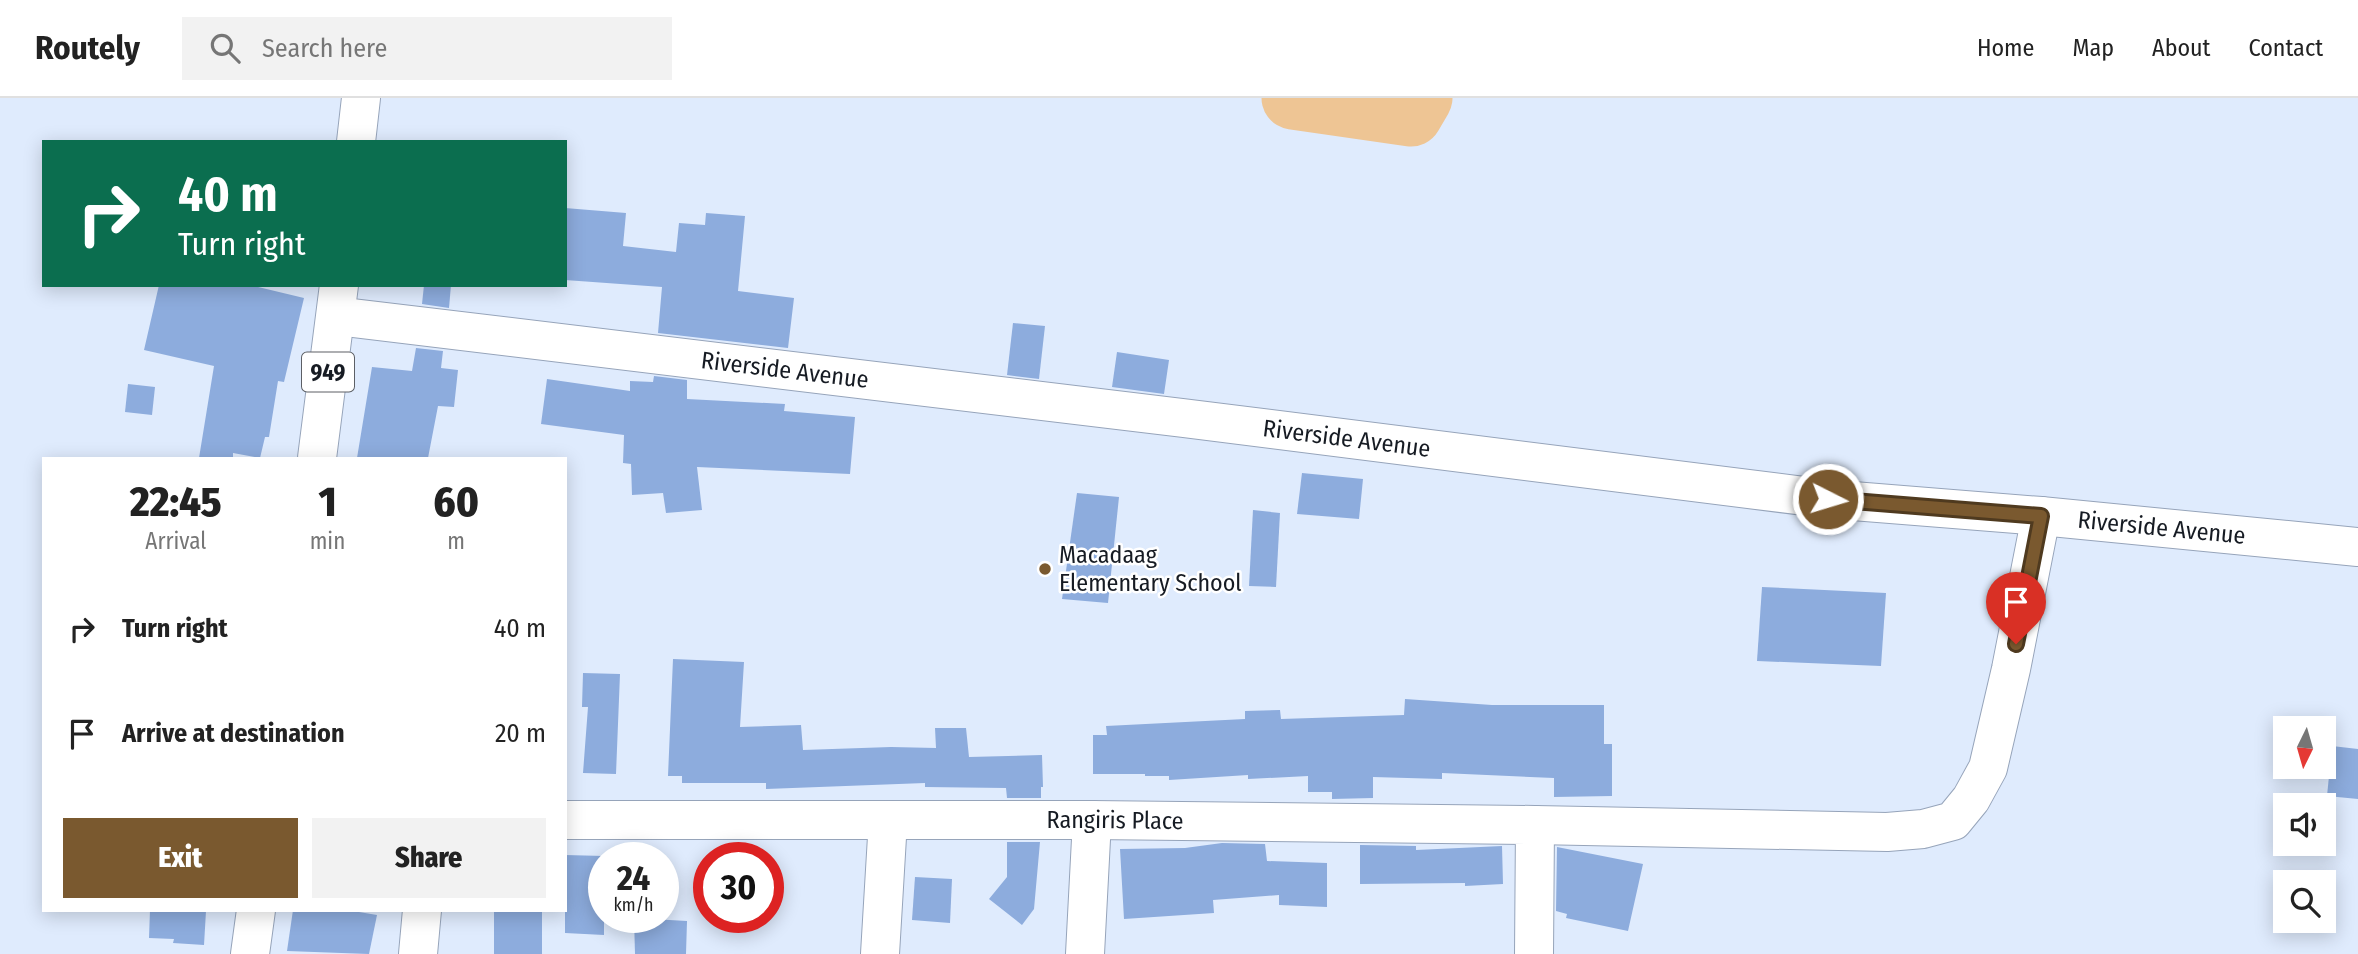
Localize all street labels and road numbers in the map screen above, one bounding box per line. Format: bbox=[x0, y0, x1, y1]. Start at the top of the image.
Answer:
street label: Riverside Avenue bbox=[699, 346, 870, 394]
road number: 949 bbox=[302, 353, 354, 392]
street label: Riverside Avenue bbox=[1261, 414, 1432, 463]
street label: Riverside Avenue bbox=[2076, 506, 2247, 550]
street label: Rangiris Place bbox=[1047, 806, 1184, 835]

